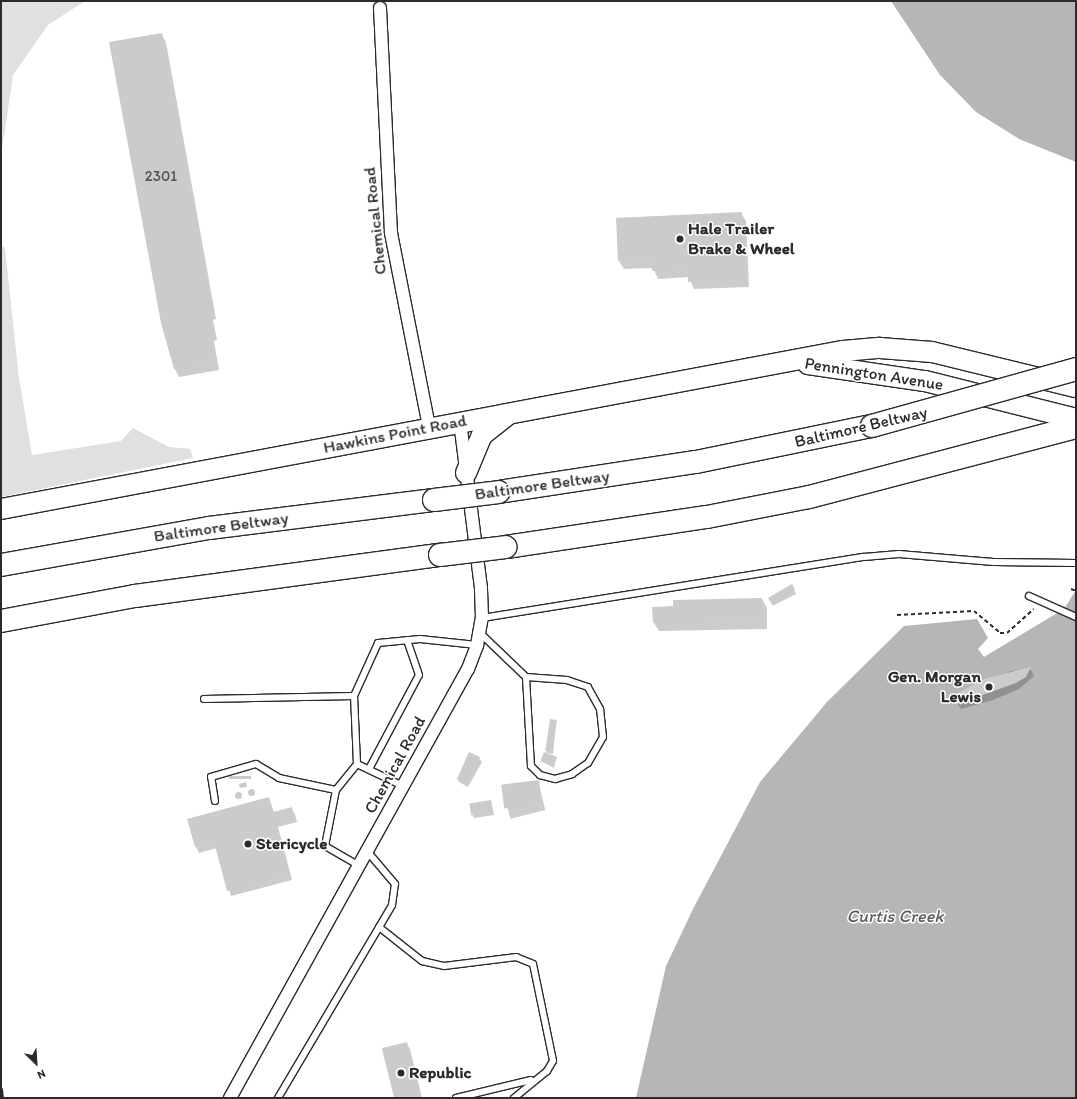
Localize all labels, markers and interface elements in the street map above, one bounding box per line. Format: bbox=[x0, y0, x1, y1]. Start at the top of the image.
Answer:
street label: Chemical Road bbox=[359, 166, 391, 276]
house number: 2301 bbox=[145, 168, 177, 186]
place label: Hale Trailer Brake & Wheel bbox=[688, 219, 795, 259]
marker: Hale Trailer Brake & Wheel bbox=[675, 234, 685, 244]
street label: Pennington Avenue bbox=[803, 353, 945, 395]
street label: Baltimore Beltway bbox=[793, 402, 929, 452]
street label: Hawkins Point Road bbox=[322, 410, 468, 458]
street label: Baltimore Beltway bbox=[474, 465, 610, 505]
street label: Baltimore Beltway bbox=[153, 507, 289, 547]
place label: Gen. Morgan Lewis bbox=[888, 667, 981, 707]
marker: Gen. Morgan Lewis bbox=[984, 682, 994, 692]
street label: Chemical Road bbox=[360, 713, 430, 817]
place label: Stericycle bbox=[256, 834, 328, 854]
marker: Stericycle bbox=[243, 839, 253, 849]
water label: Curtis Creek bbox=[847, 905, 943, 927]
north arrow bbox=[16, 1043, 56, 1083]
place label: Republic bbox=[409, 1063, 471, 1083]
text: N bbox=[35, 1067, 47, 1082]
marker: Republic bbox=[396, 1068, 406, 1078]

